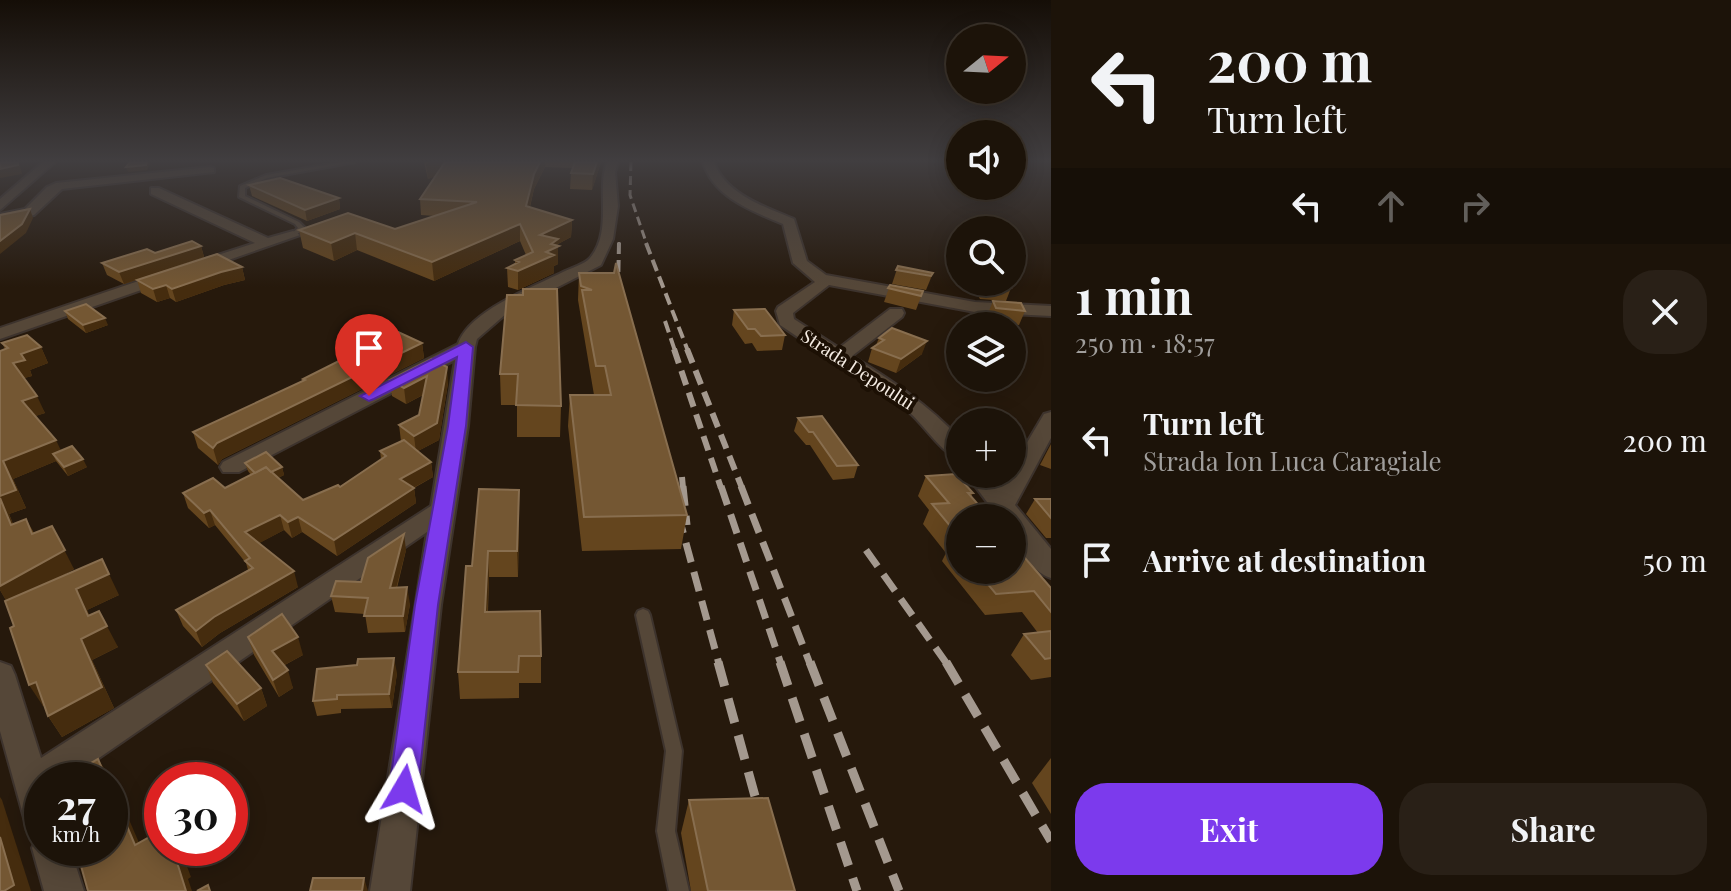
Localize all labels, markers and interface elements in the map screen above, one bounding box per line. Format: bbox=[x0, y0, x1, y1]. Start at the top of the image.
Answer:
text: 200 m bbox=[1207, 22, 1372, 97]
north arrow bbox=[946, 24, 1026, 104]
map controls bbox=[946, 24, 1026, 584]
icon: left bbox=[1075, 32, 1179, 136]
text: Turn left bbox=[1207, 94, 1346, 142]
button: sound bbox=[946, 120, 1026, 200]
icon: left bbox=[1285, 184, 1329, 228]
icon: ahead bbox=[1369, 184, 1413, 228]
icon: right bbox=[1453, 184, 1497, 228]
button: search bbox=[946, 216, 1026, 296]
text: 1 min bbox=[1075, 263, 1193, 327]
button: close bbox=[1623, 270, 1707, 354]
button: layers bbox=[946, 312, 1026, 392]
pin bbox=[335, 314, 403, 396]
street label: Strada Depoului bbox=[797, 323, 919, 415]
text: 250 m · 18:57 bbox=[1075, 325, 1215, 360]
icon: arrive bbox=[347, 326, 391, 370]
text: Turn left bbox=[1143, 403, 1264, 443]
button: + bbox=[946, 408, 1026, 488]
icon: left bbox=[1075, 418, 1119, 462]
text: 200 m bbox=[1623, 420, 1707, 460]
text: Strada Ion Luca Caragiale bbox=[1143, 443, 1442, 478]
button: − bbox=[946, 504, 1026, 584]
icon: arrive bbox=[1075, 538, 1119, 582]
text: Arrive at destination bbox=[1143, 540, 1426, 580]
text: 50 m bbox=[1642, 540, 1707, 580]
position arrow bbox=[362, 747, 446, 831]
speed limit sign: 30 bbox=[144, 762, 248, 866]
text: 27 bbox=[56, 777, 96, 830]
button: Exit bbox=[1075, 783, 1383, 875]
button: Share bbox=[1399, 783, 1707, 875]
text: km/h bbox=[52, 820, 100, 847]

